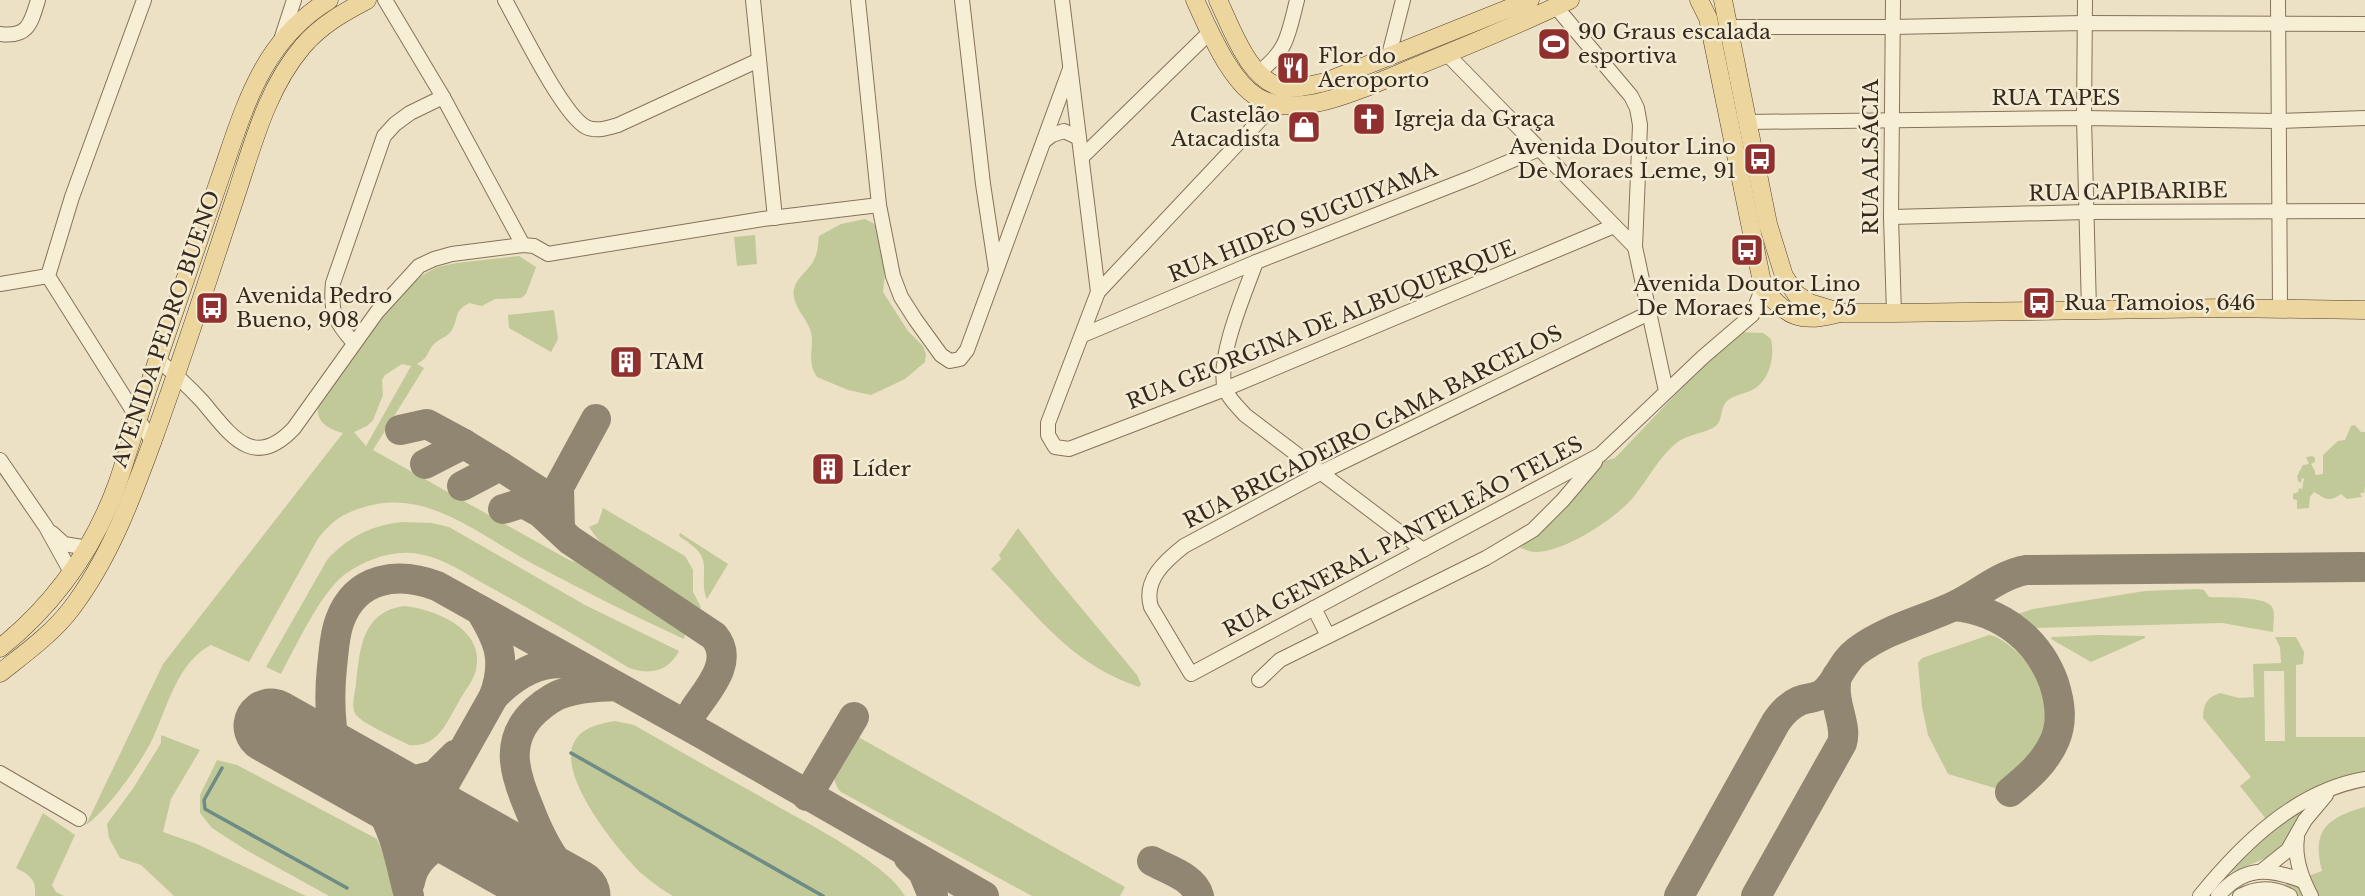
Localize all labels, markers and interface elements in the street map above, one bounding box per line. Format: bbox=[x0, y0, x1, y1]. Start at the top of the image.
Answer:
place label: 90 Graus escalada esportiva bbox=[1578, 19, 1771, 69]
sports icon: 90 Graus escalada esportiva bbox=[1535, 25, 1573, 63]
place label: Flor do Aeroporto bbox=[1317, 43, 1429, 93]
restaurant icon: Flor do Aeroporto bbox=[1274, 49, 1312, 87]
street label: RUA ALSÁCIA bbox=[1858, 78, 1884, 235]
street label: RUA TAPES bbox=[1992, 85, 2120, 111]
church icon: Igreja da Graça bbox=[1350, 100, 1388, 138]
place label: Castelão Atacadista bbox=[1170, 102, 1280, 152]
place label: Igreja da Graça bbox=[1394, 106, 1555, 132]
shop icon: Castelão Atacadista bbox=[1285, 108, 1323, 146]
place label: Avenida Doutor Lino De Moraes Leme, 91 bbox=[1508, 134, 1736, 184]
bus stop icon: Avenida Doutor Lino De Moraes Leme, 91 bbox=[1741, 140, 1779, 178]
street label: RUA HIDEO SUGUIYAMA bbox=[1165, 156, 1442, 288]
street label: RUA CAPIBARIBE bbox=[2028, 177, 2228, 207]
street label: AVENIDA PEDRO BUENO bbox=[106, 187, 226, 472]
bus stop icon: Avenida Doutor Lino De Moraes Leme, 55 bbox=[1728, 231, 1766, 269]
street label: RUA GEORGINA DE ALBUQUERQUE bbox=[1123, 235, 1519, 415]
place label: Avenida Doutor Lino De Moraes Leme, 55 bbox=[1633, 271, 1860, 321]
place label: Avenida Pedro Bueno, 908 bbox=[235, 283, 392, 333]
bus stop icon: Rua Tamoios, 646 bbox=[2020, 284, 2058, 322]
bus stop icon: Avenida Pedro Bueno, 908 bbox=[193, 289, 231, 327]
place label: Rua Tamoios, 646 bbox=[2064, 290, 2255, 316]
street label: RUA BRIGADEIRO GAMA BARCELOS bbox=[1179, 320, 1567, 534]
building icon: TAM bbox=[607, 343, 645, 381]
place label: TAM bbox=[650, 349, 704, 375]
street label: RUA GENERAL PANTELEÃO TELES bbox=[1219, 431, 1587, 643]
building icon: Líder bbox=[809, 450, 847, 488]
place label: Líder bbox=[852, 456, 911, 482]

